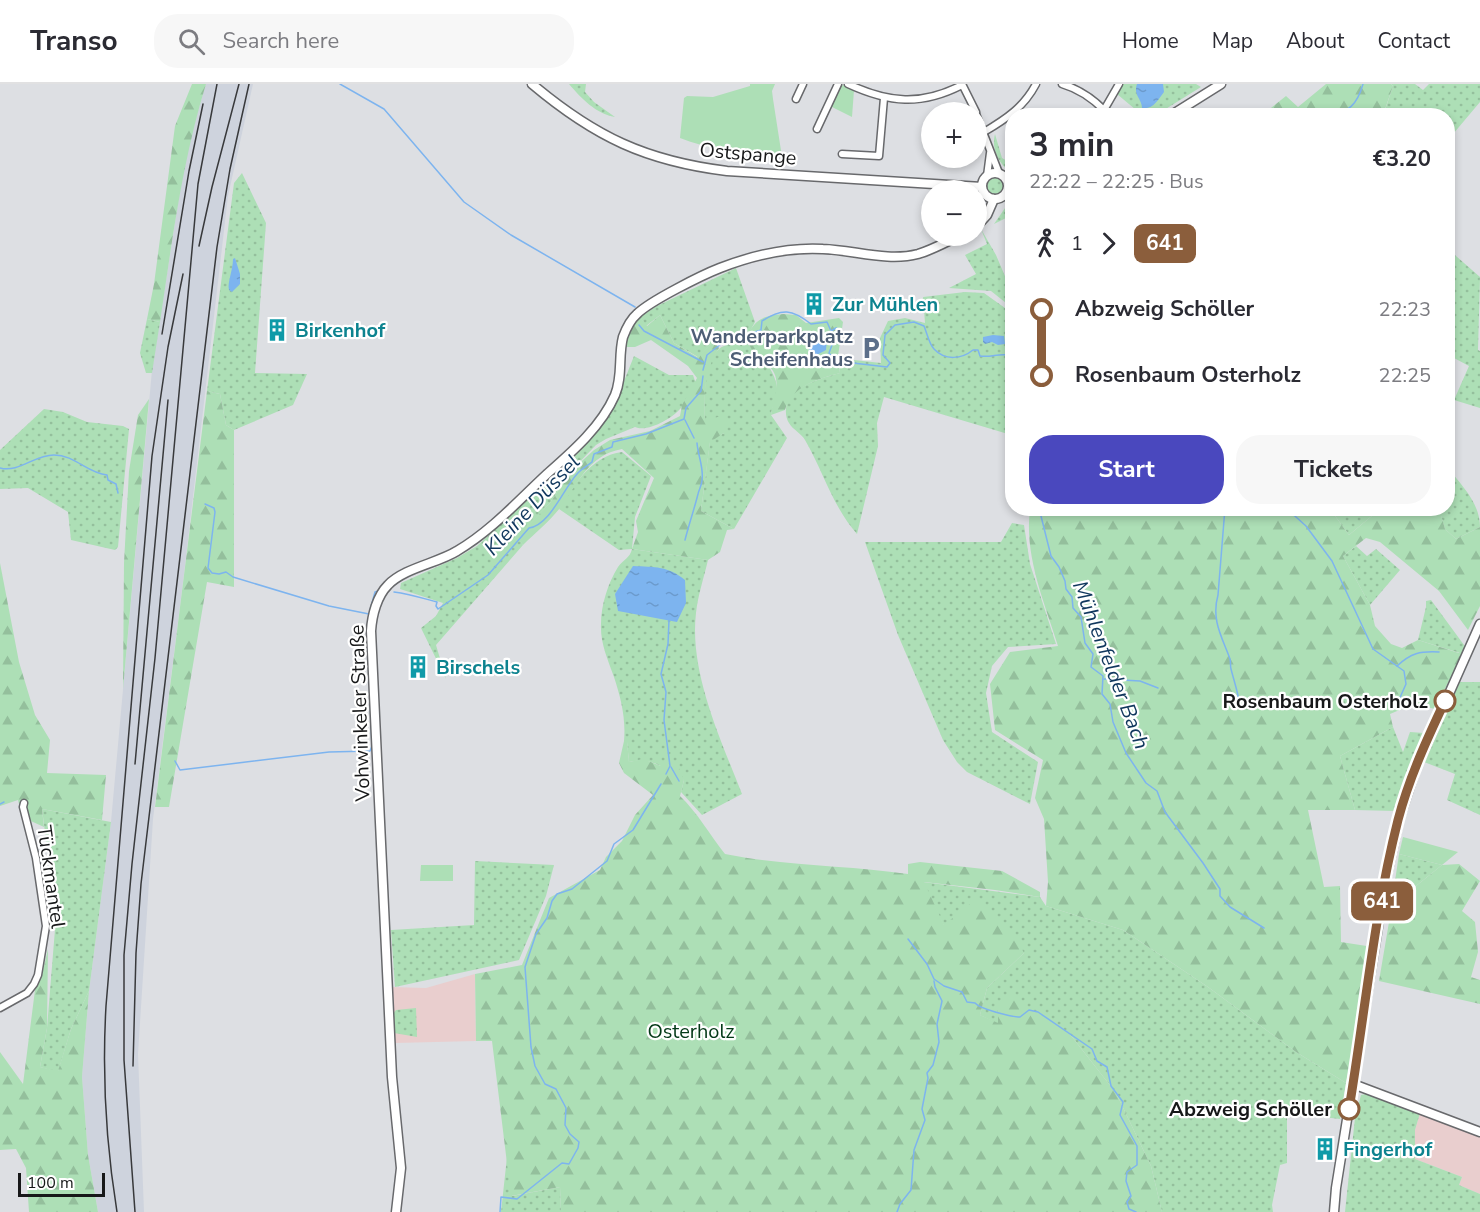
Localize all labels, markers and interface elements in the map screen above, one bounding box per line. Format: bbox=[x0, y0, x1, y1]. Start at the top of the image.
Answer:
search box bbox=[154, 14, 574, 68]
text: Transo bbox=[30, 22, 118, 60]
icon: search bbox=[175, 25, 208, 58]
text: Search here bbox=[223, 26, 339, 56]
text: Home bbox=[1122, 27, 1179, 55]
text: Map bbox=[1212, 27, 1253, 55]
text: About bbox=[1286, 27, 1344, 55]
text: Contact bbox=[1377, 27, 1450, 55]
map controls bbox=[921, 102, 987, 246]
button: + bbox=[921, 102, 987, 168]
text: 3 min bbox=[1029, 123, 1114, 168]
street label: Ostspange bbox=[698, 136, 798, 172]
text: €3.20 bbox=[1373, 144, 1431, 174]
text: 22:22 – 22:25 · Bus bbox=[1029, 168, 1204, 195]
button: − bbox=[921, 180, 987, 246]
icon: walk bbox=[1029, 227, 1062, 260]
icon: forward bbox=[1092, 227, 1125, 260]
text: 641 bbox=[1146, 229, 1184, 257]
text: 1 bbox=[1071, 230, 1083, 257]
building icon: Zur Mühlen bbox=[801, 291, 827, 317]
place label: Zur Mühlen bbox=[832, 291, 938, 318]
text: Abzweig Schöller bbox=[1075, 294, 1254, 324]
text: 22:23 bbox=[1378, 296, 1431, 323]
building icon: Birkenhof bbox=[264, 317, 290, 343]
place label: Birkenhof bbox=[295, 317, 386, 344]
place label: Wanderparkplatz Scheifenhaus bbox=[691, 323, 853, 373]
parking icon: Wanderparkplatz Scheifenhaus bbox=[858, 335, 884, 361]
text: Rosenbaum Osterholz bbox=[1075, 360, 1301, 390]
text: 22:25 bbox=[1378, 362, 1431, 389]
button: Start bbox=[1029, 435, 1224, 504]
button: Tickets bbox=[1236, 435, 1431, 504]
water label: Kleine Düssel bbox=[478, 448, 586, 562]
water label: Mühlenfelder Bach bbox=[1066, 577, 1156, 753]
street label: Vohwinkeler Straße bbox=[343, 624, 377, 803]
building icon: Birschels bbox=[405, 654, 431, 680]
place label: Birschels bbox=[436, 654, 521, 681]
place label: Rosenbaum Osterholz bbox=[1223, 688, 1428, 715]
marker: Rosenbaum Osterholz bbox=[1434, 690, 1456, 712]
street label: Tückmantel bbox=[30, 824, 72, 930]
line badge: 641 bbox=[1348, 882, 1416, 920]
text: 641 bbox=[1363, 887, 1401, 915]
park label: Osterholz bbox=[647, 1018, 735, 1045]
place label: Abzweig Schöller bbox=[1169, 1096, 1332, 1123]
marker: Abzweig Schöller bbox=[1338, 1098, 1360, 1120]
building icon: Fingerhof bbox=[1312, 1136, 1338, 1162]
place label: Fingerhof bbox=[1343, 1136, 1433, 1163]
scale bar bbox=[18, 1170, 105, 1198]
text: 100 m bbox=[27, 1172, 74, 1194]

